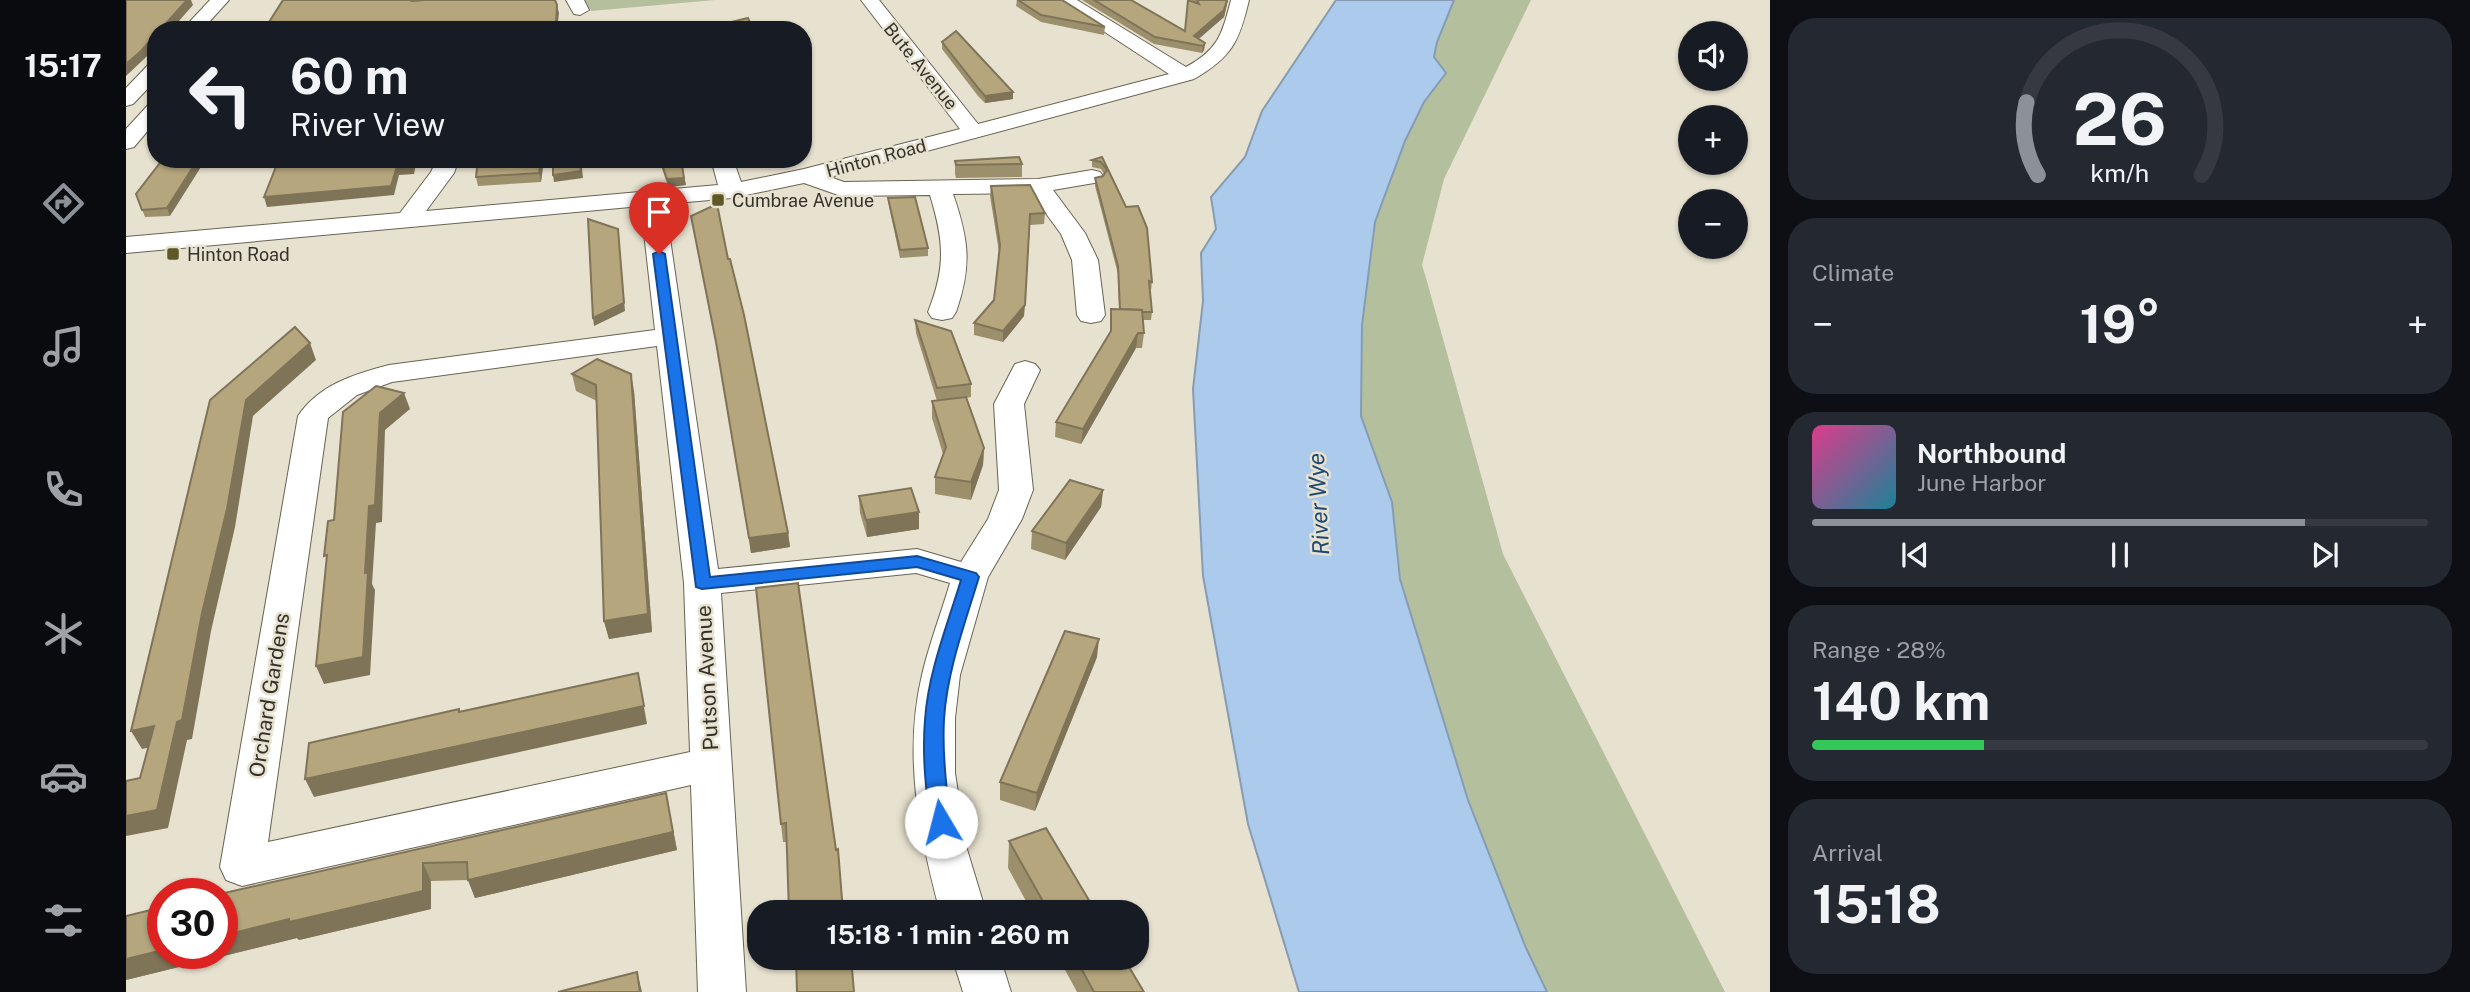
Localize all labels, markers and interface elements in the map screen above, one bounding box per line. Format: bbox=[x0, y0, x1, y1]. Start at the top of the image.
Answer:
street label: Bute Avenue bbox=[880, 18, 962, 114]
map controls bbox=[1678, 21, 1748, 259]
button: sound bbox=[1678, 21, 1748, 91]
text: 15:17 bbox=[24, 47, 102, 84]
text: 60 m bbox=[290, 47, 409, 105]
icon: left bbox=[175, 49, 266, 140]
text: 26 bbox=[2073, 76, 2167, 161]
button: + bbox=[1678, 105, 1748, 175]
text: River View bbox=[290, 106, 445, 143]
street label: Hinton Road bbox=[824, 135, 928, 181]
text: km/h bbox=[2091, 158, 2149, 188]
icon: directions bbox=[39, 179, 88, 228]
pin bbox=[629, 182, 689, 254]
button: − bbox=[1678, 189, 1748, 259]
place label: Cumbrae Avenue bbox=[732, 190, 874, 211]
marker: Cumbrae Avenue bbox=[710, 192, 726, 208]
icon: arrive bbox=[640, 193, 678, 231]
place label: Hinton Road bbox=[187, 244, 290, 265]
marker: Hinton Road bbox=[165, 246, 181, 262]
text: Climate bbox=[1812, 259, 1894, 286]
text: 19° bbox=[2079, 294, 2161, 355]
text: − bbox=[1812, 302, 1833, 347]
text: + bbox=[2407, 302, 2428, 347]
icon: music bbox=[39, 322, 88, 371]
text: Northbound bbox=[1917, 438, 2066, 469]
water label: River Wye bbox=[1302, 452, 1334, 556]
icon: phone bbox=[39, 465, 88, 514]
text: June Harbor bbox=[1917, 469, 2046, 496]
icon: previous bbox=[1896, 536, 1934, 574]
icon: pause bbox=[2101, 536, 2139, 574]
icon: next bbox=[2306, 536, 2344, 574]
street label: Putson Avenue bbox=[691, 605, 723, 751]
icon: climate bbox=[39, 609, 88, 658]
street label: Orchard Gardens bbox=[244, 611, 294, 779]
text: Range · 28% bbox=[1812, 636, 1946, 663]
text: 140 km bbox=[1812, 671, 1990, 732]
icon: car bbox=[39, 752, 88, 801]
position arrow bbox=[904, 785, 978, 859]
text: Arrival bbox=[1812, 839, 1883, 866]
text: 15:18 bbox=[1812, 874, 1941, 935]
speed limit sign: 30 bbox=[147, 878, 238, 969]
icon: filters bbox=[39, 896, 88, 945]
text: 15:18 · 1 min · 260 m bbox=[826, 919, 1070, 950]

